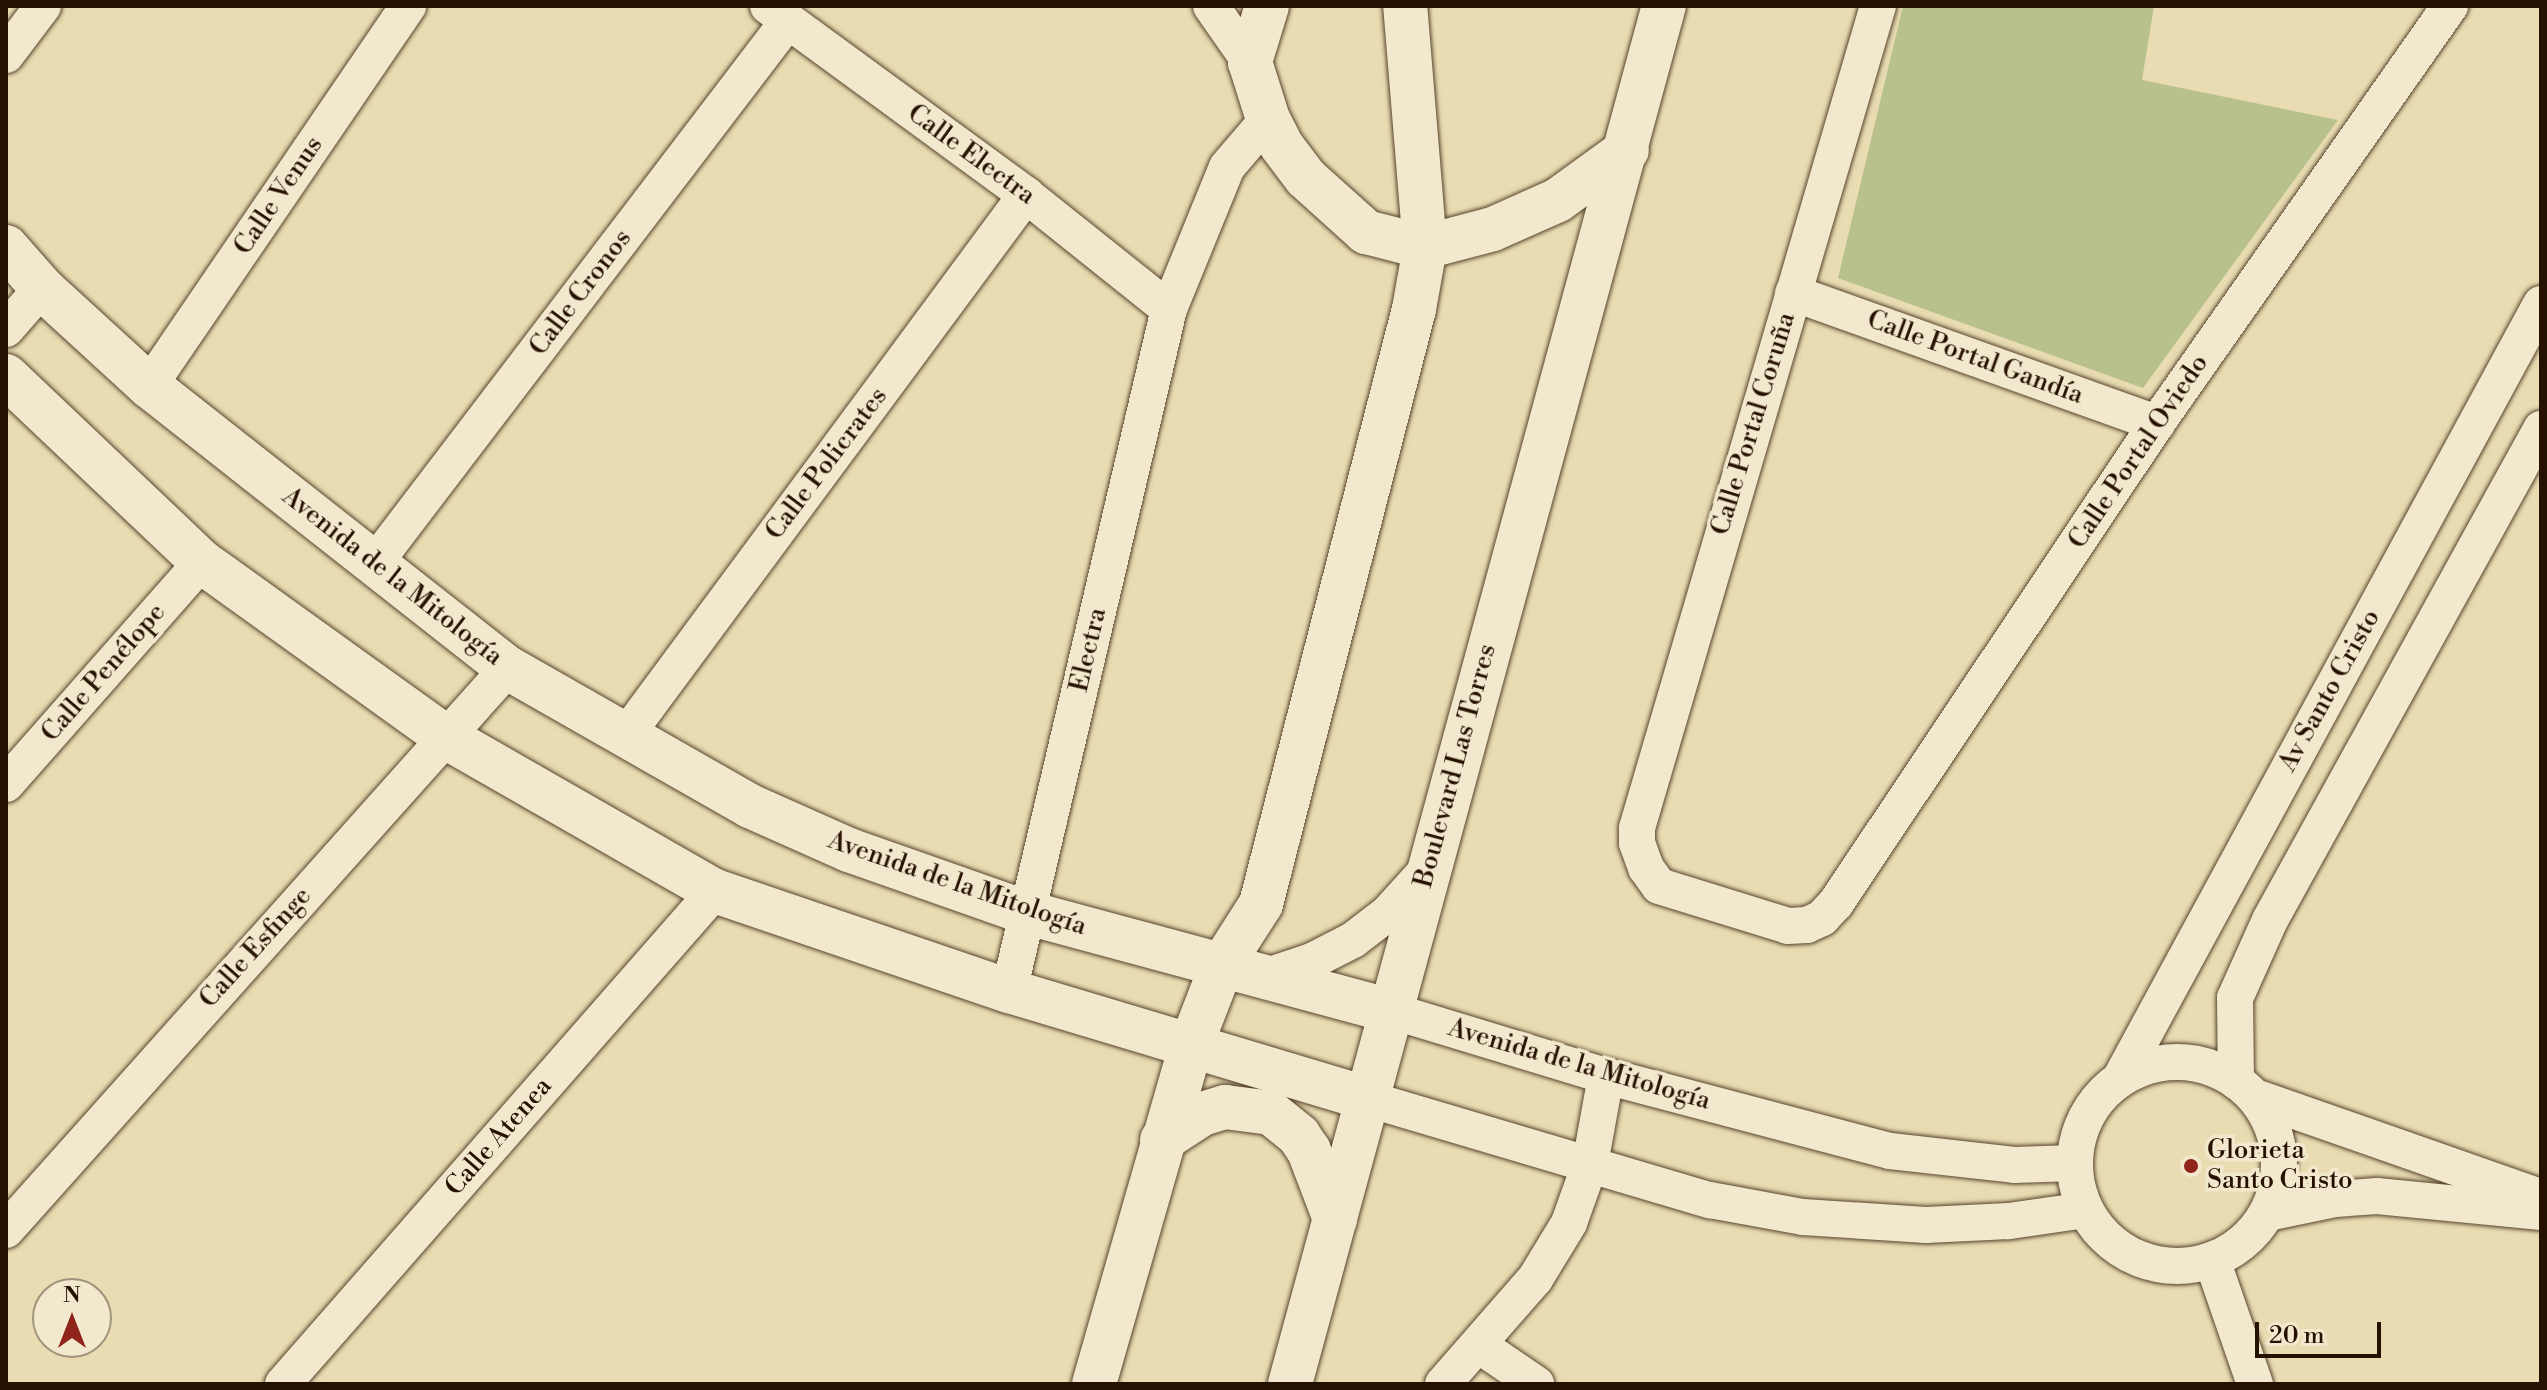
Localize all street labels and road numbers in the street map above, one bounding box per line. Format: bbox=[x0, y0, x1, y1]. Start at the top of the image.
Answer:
street label: Calle Electra bbox=[901, 98, 1041, 212]
street label: Calle Venus bbox=[228, 131, 330, 261]
street label: Calle Cronos bbox=[523, 224, 639, 362]
street label: Calle Portal Gandía bbox=[1863, 304, 2087, 412]
street label: Calle Portal Coruña bbox=[1705, 309, 1803, 539]
street label: Calle Portal Oviedo bbox=[2062, 349, 2216, 555]
street label: Calle Policrates bbox=[760, 382, 894, 546]
street label: Avenida de la Mitología bbox=[275, 481, 509, 673]
street label: Calle Penélope bbox=[35, 597, 173, 749]
street label: Av Santo Cristo bbox=[2273, 604, 2387, 778]
street label: Electra bbox=[1064, 605, 1114, 695]
street label: Boulevard Las Torres bbox=[1409, 641, 1503, 891]
street label: Avenida de la Mitología bbox=[824, 825, 1090, 943]
street label: Calle Esfinge bbox=[194, 881, 318, 1015]
street label: Avenida de la Mitología bbox=[1444, 1013, 1714, 1117]
street label: Calle Atenea bbox=[439, 1071, 559, 1203]

